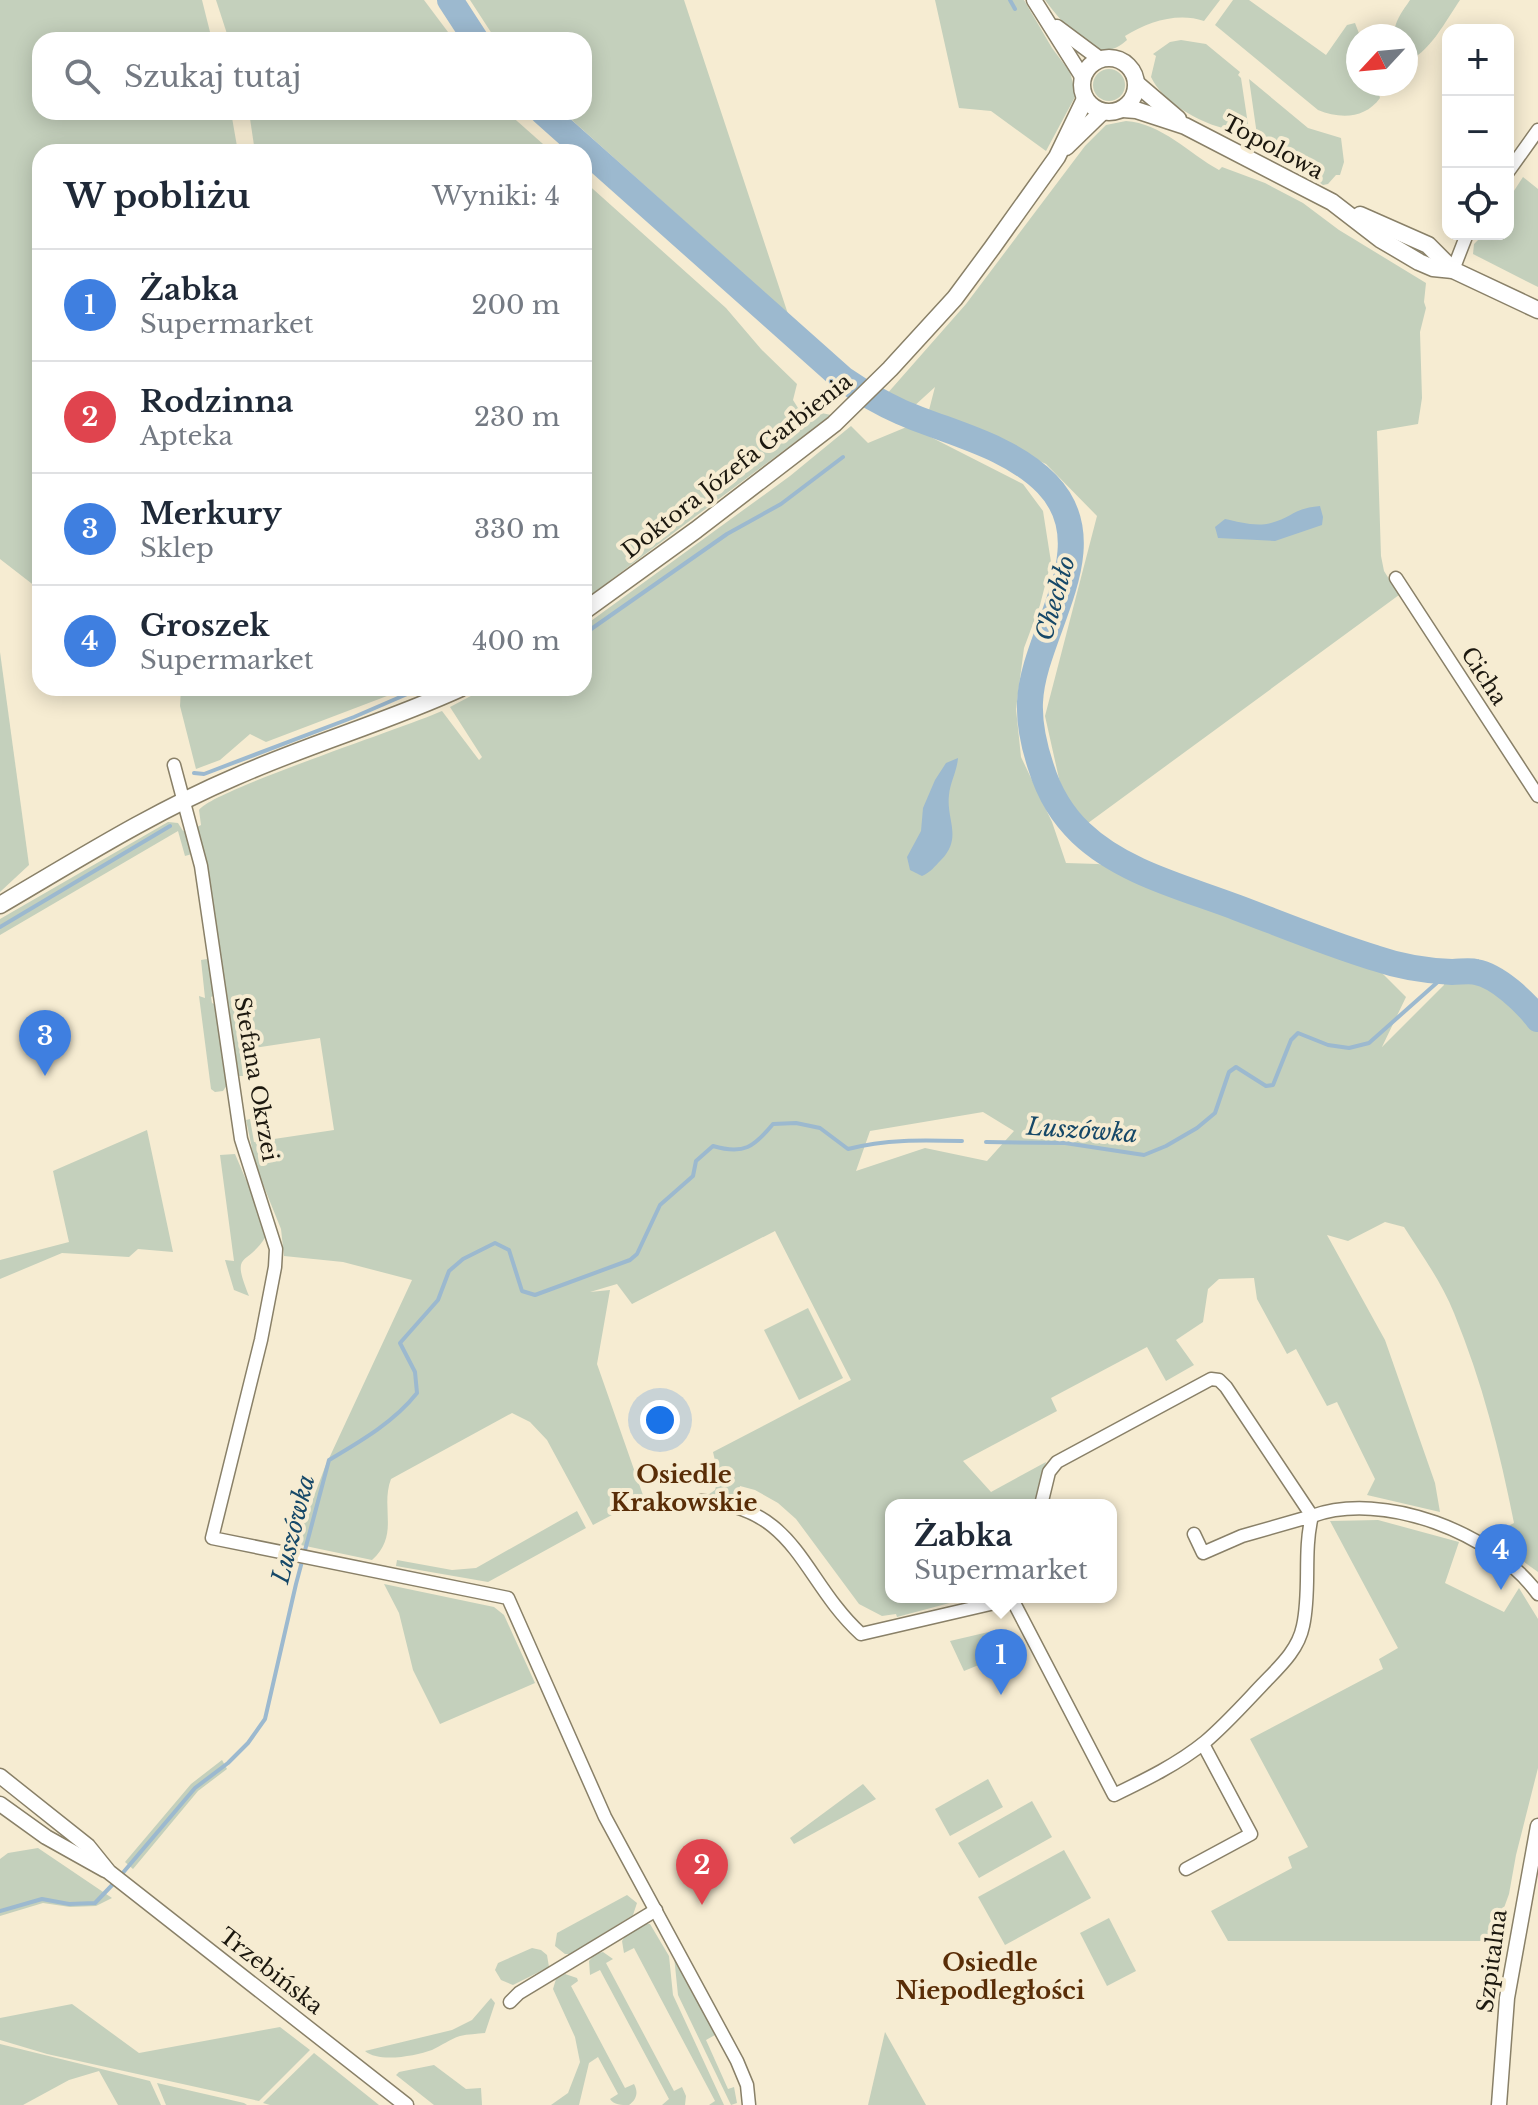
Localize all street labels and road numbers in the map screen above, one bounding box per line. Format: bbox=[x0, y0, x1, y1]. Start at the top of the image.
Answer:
street label: Topolowa bbox=[1218, 109, 1329, 185]
street label: Doktora Józefa Garbienia bbox=[617, 367, 858, 564]
street label: Cicha bbox=[1455, 642, 1513, 711]
street label: Stefana Okrzei bbox=[228, 995, 284, 1164]
street label: Szpitalna bbox=[1471, 1907, 1513, 2014]
street label: Trzebińska bbox=[214, 1922, 329, 2020]

